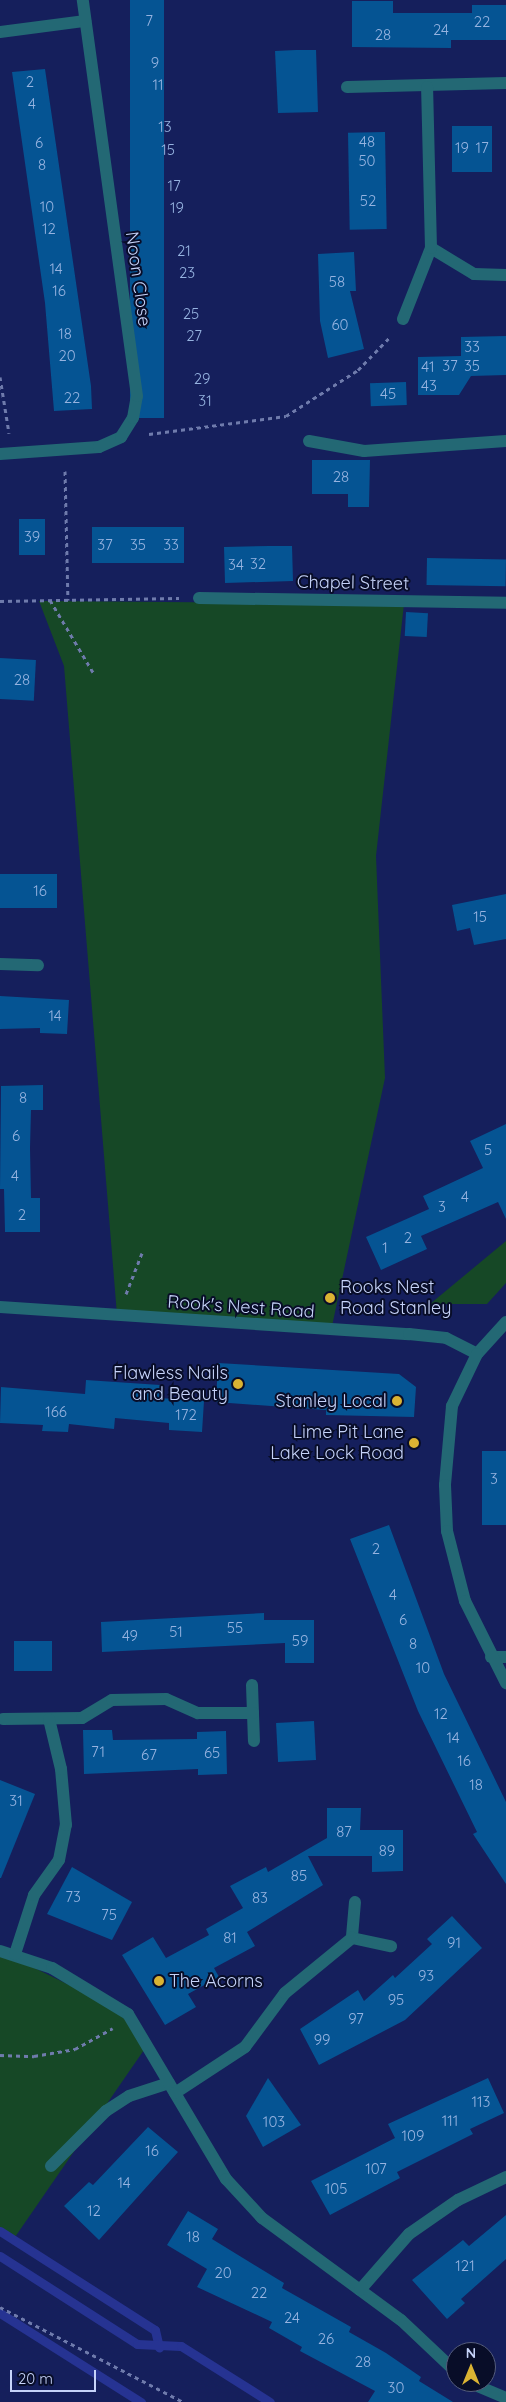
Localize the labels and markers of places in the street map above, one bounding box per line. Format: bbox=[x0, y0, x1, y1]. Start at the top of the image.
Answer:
place label: Rooks Nest Road Stanley bbox=[340, 1277, 451, 1320]
marker: Rooks Nest Road Stanley bbox=[324, 1292, 336, 1304]
place label: Flawless Nails and Beauty bbox=[113, 1363, 228, 1406]
marker: Flawless Nails and Beauty bbox=[232, 1378, 244, 1390]
place label: Stanley Local bbox=[275, 1390, 387, 1412]
marker: Stanley Local bbox=[391, 1395, 403, 1407]
place label: Lime Pit Lane Lake Lock Road bbox=[270, 1422, 404, 1465]
marker: Lime Pit Lane Lake Lock Road bbox=[408, 1437, 420, 1449]
place label: The Acorns bbox=[169, 1970, 263, 1992]
marker: The Acorns bbox=[153, 1975, 165, 1987]

